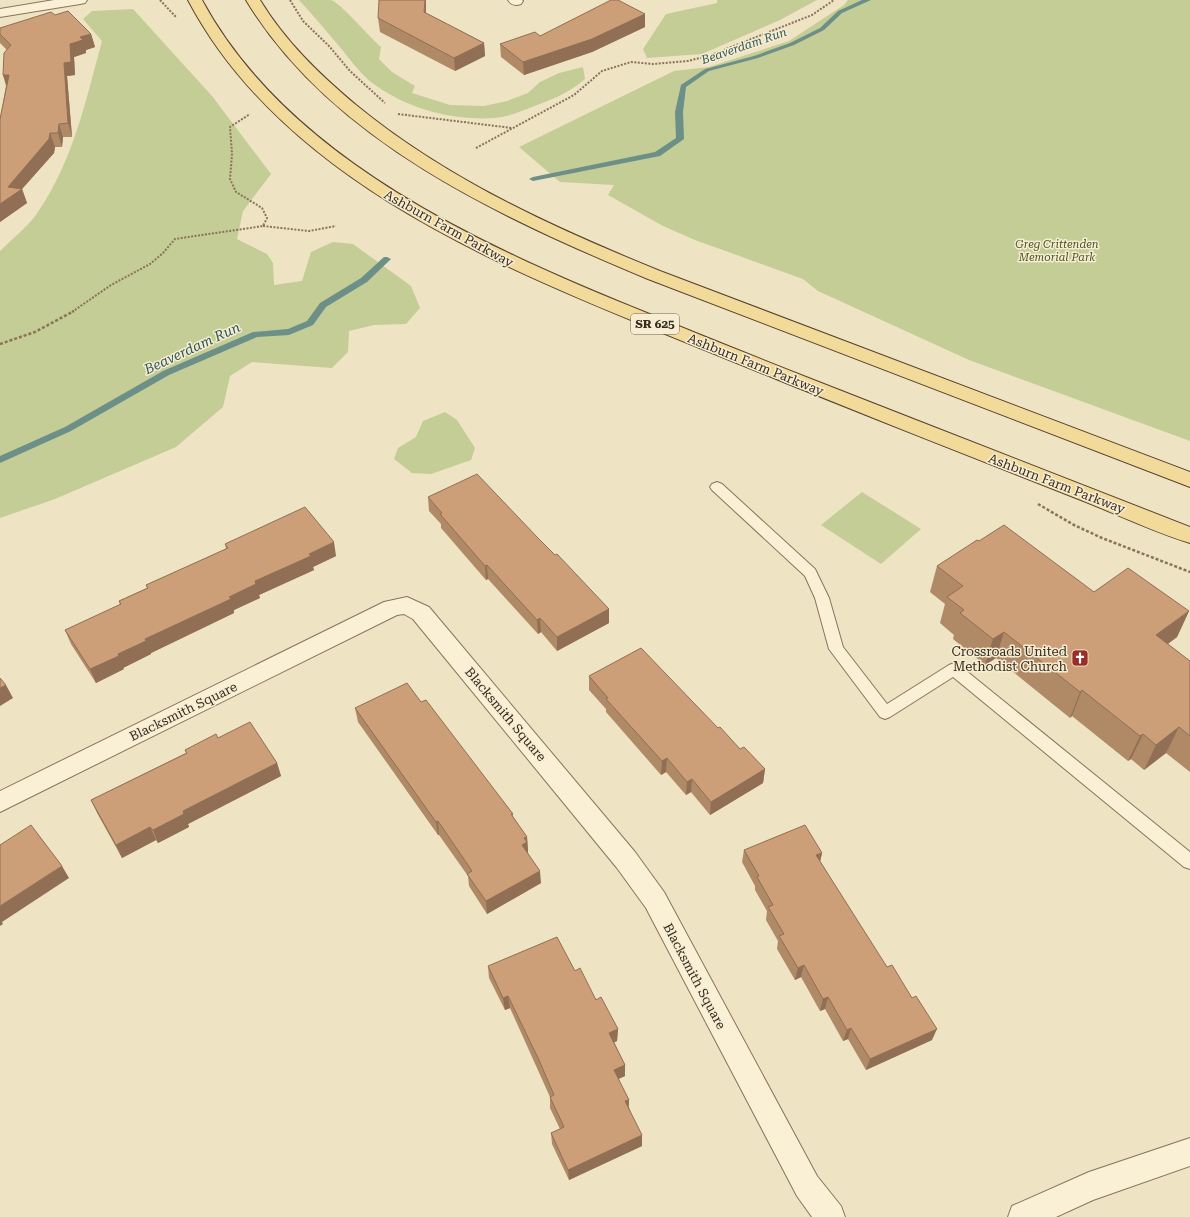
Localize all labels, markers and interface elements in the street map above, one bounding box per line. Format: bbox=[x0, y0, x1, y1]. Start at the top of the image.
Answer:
water label: Beaverdam Run bbox=[699, 25, 788, 67]
street label: Ashburn Farm Parkway bbox=[382, 187, 516, 270]
park label: Greg Crittenden Memorial Park bbox=[1015, 238, 1099, 264]
road number: SR 625 bbox=[631, 314, 679, 334]
water label: Beaverdam Run bbox=[141, 319, 243, 378]
street label: Ashburn Farm Parkway bbox=[686, 330, 826, 399]
street label: Ashburn Farm Parkway bbox=[986, 450, 1128, 517]
place label: Crossroads United Methodist Church bbox=[951, 644, 1068, 674]
church icon: Crossroads United Methodist Church bbox=[1070, 648, 1090, 668]
street label: Blacksmith Square bbox=[462, 664, 549, 764]
street label: Blacksmith Square bbox=[127, 679, 239, 744]
street label: Blacksmith Square bbox=[660, 921, 729, 1032]

